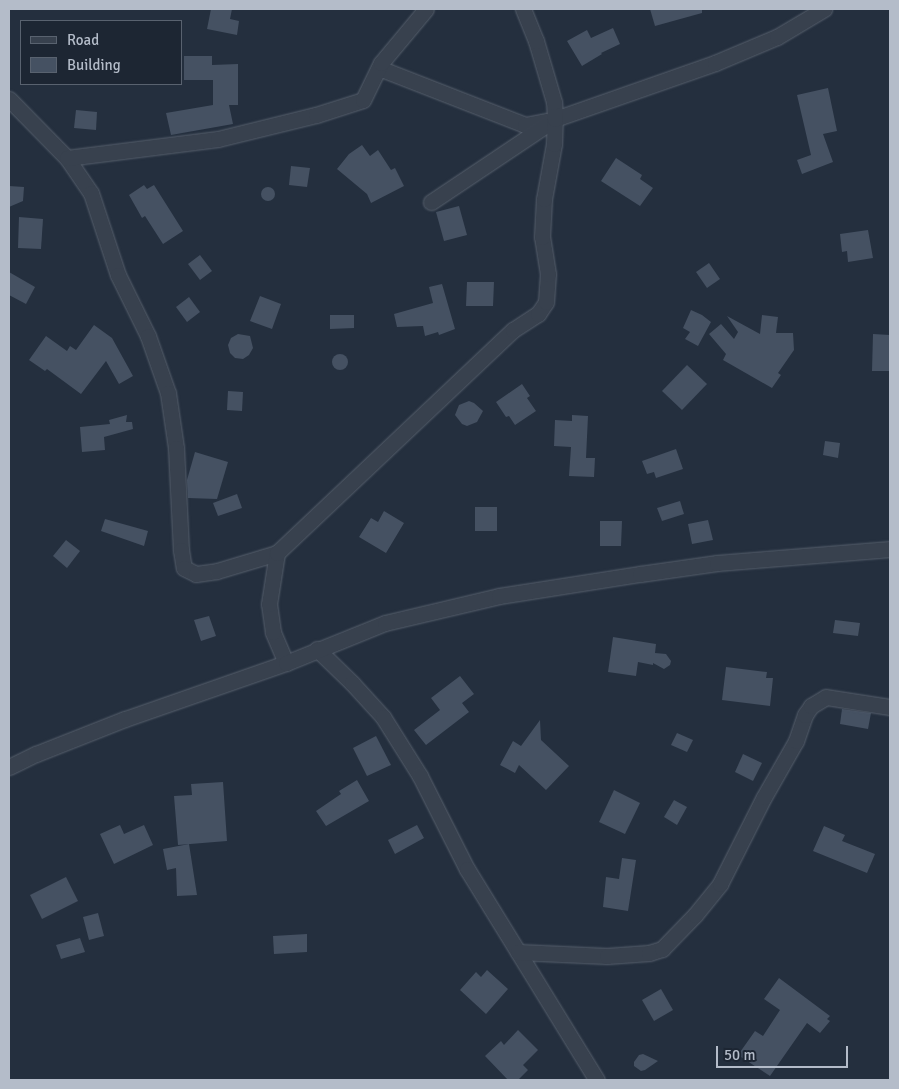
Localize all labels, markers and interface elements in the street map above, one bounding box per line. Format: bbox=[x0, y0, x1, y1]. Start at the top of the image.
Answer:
legend bbox=[20, 20, 182, 85]
text: Road bbox=[67, 31, 99, 49]
text: Building bbox=[67, 56, 121, 74]
scale bar bbox=[719, 1036, 852, 1068]
text: 50 m bbox=[724, 1046, 755, 1064]

